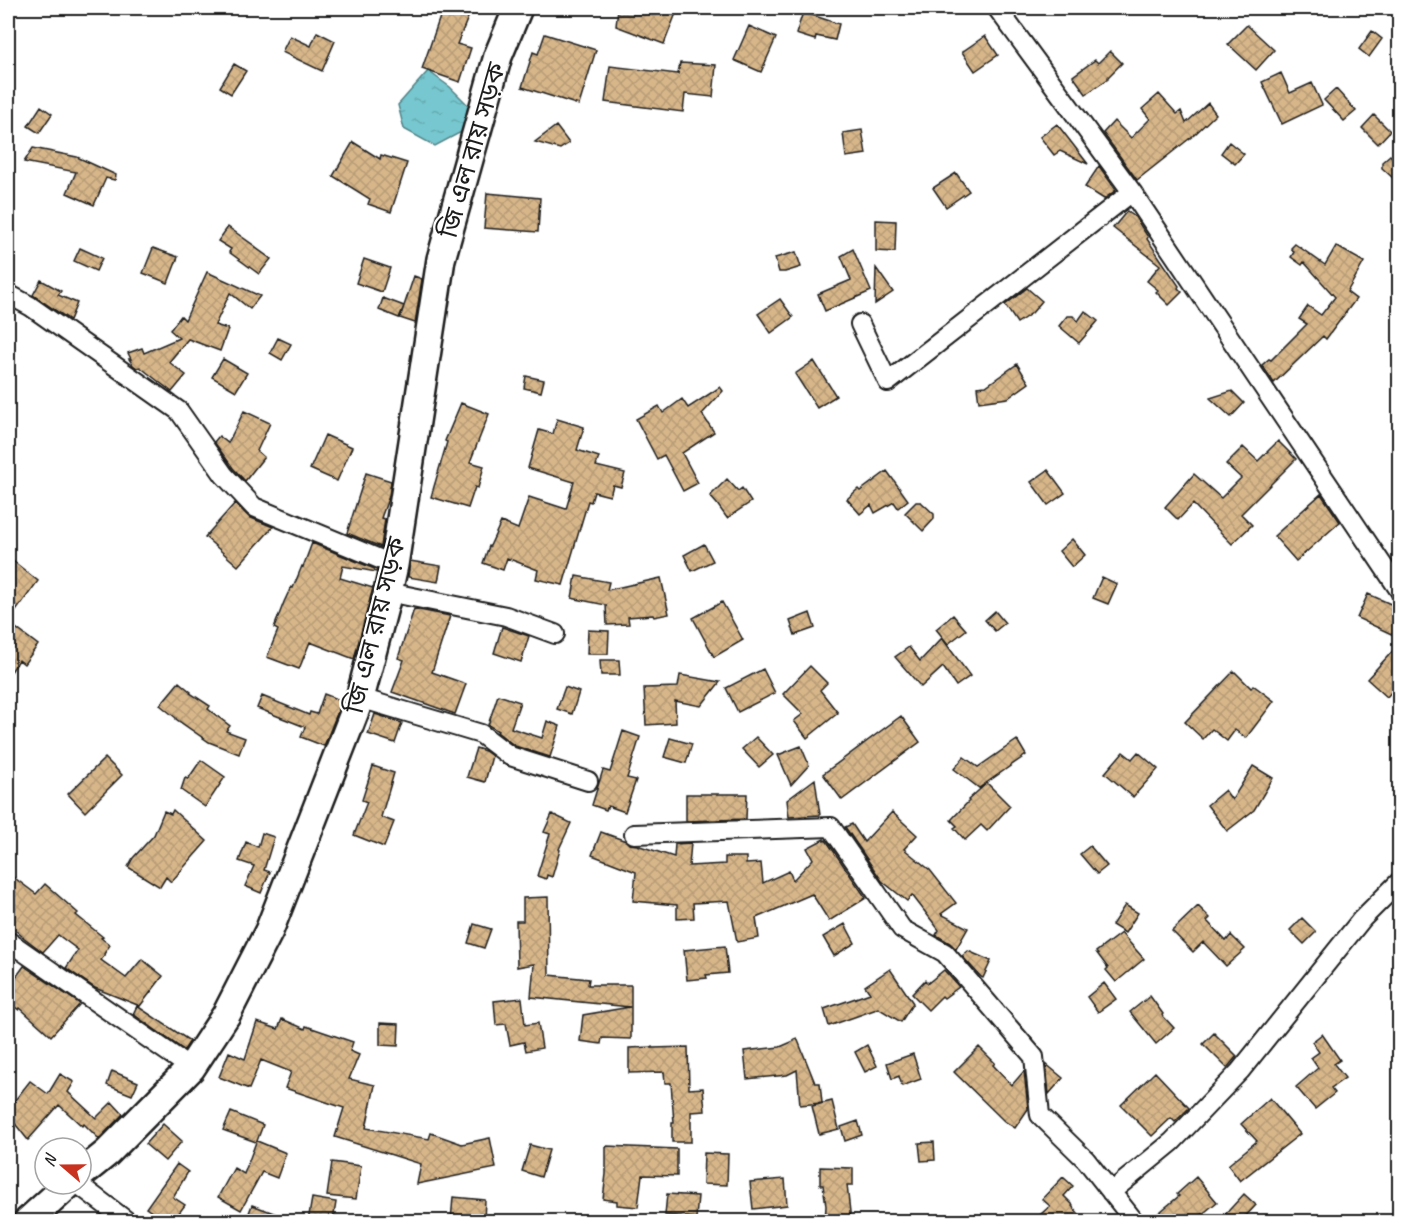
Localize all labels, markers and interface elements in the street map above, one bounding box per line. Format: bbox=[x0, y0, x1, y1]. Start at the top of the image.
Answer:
street label: জি এল রায় সড়ক bbox=[431, 58, 514, 242]
street label: জি এল রায় সড়ক bbox=[337, 533, 414, 718]
north arrow bbox=[33, 1136, 93, 1196]
text: N bbox=[39, 1150, 62, 1169]

